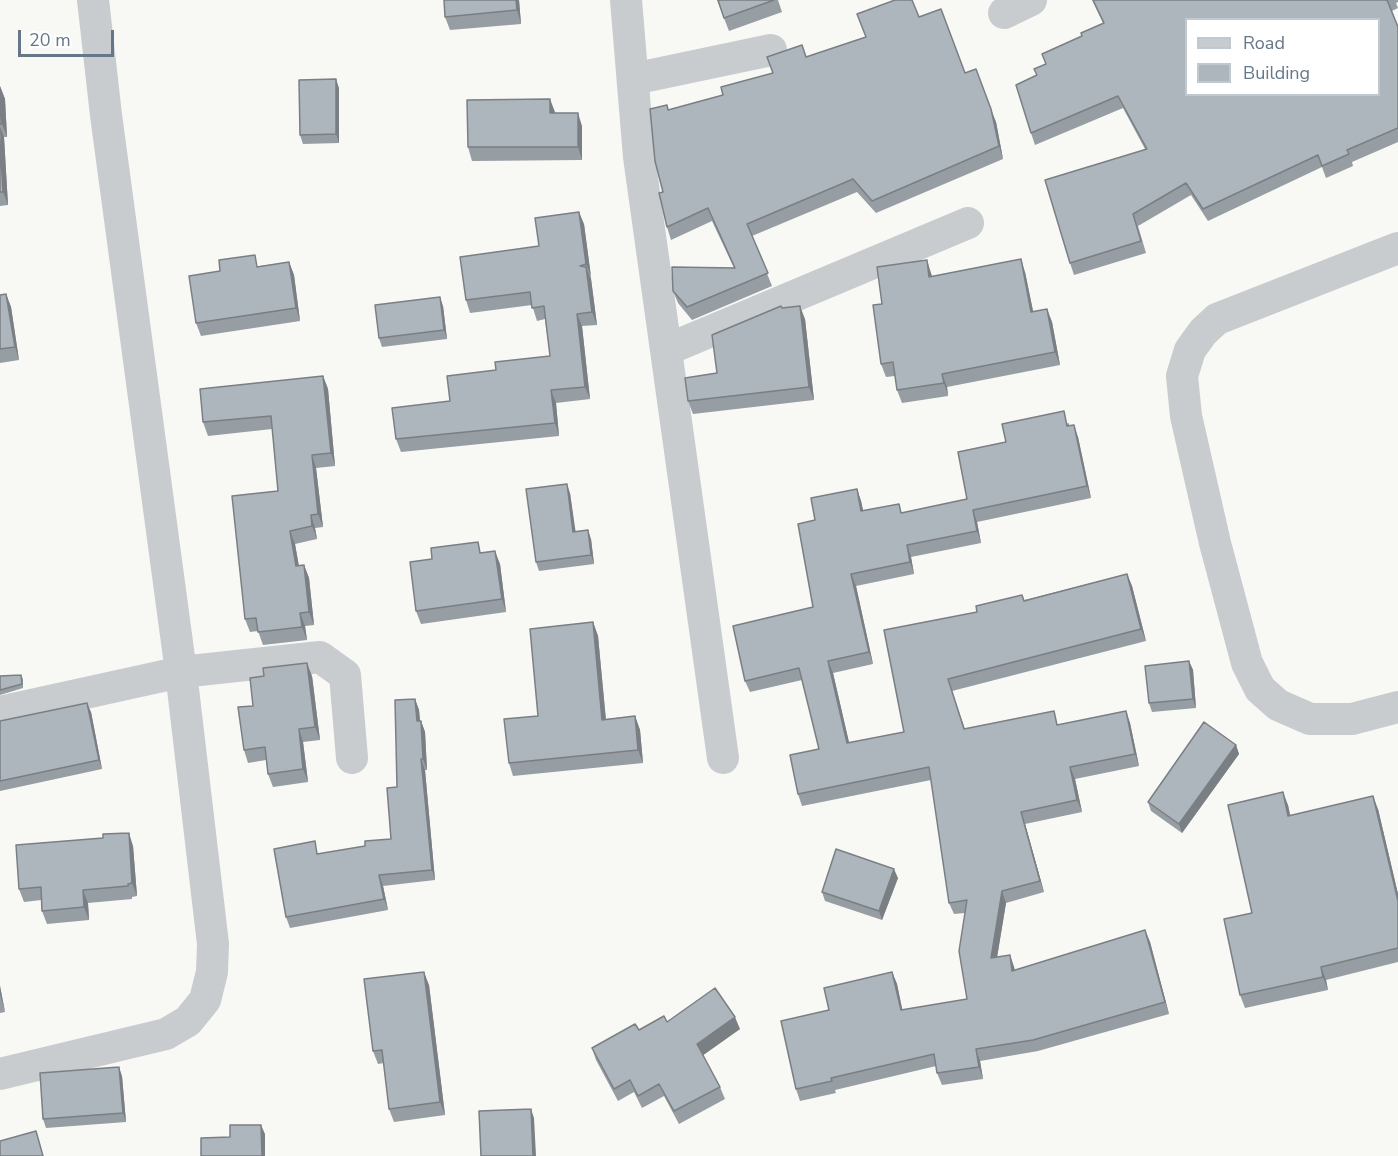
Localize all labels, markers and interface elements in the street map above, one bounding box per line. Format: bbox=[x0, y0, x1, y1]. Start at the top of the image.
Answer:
scale bar bbox=[21, 18, 117, 56]
legend bbox=[1185, 18, 1380, 96]
text: 20 m bbox=[29, 28, 71, 52]
text: Road bbox=[1243, 31, 1285, 55]
text: Building bbox=[1243, 61, 1310, 85]

